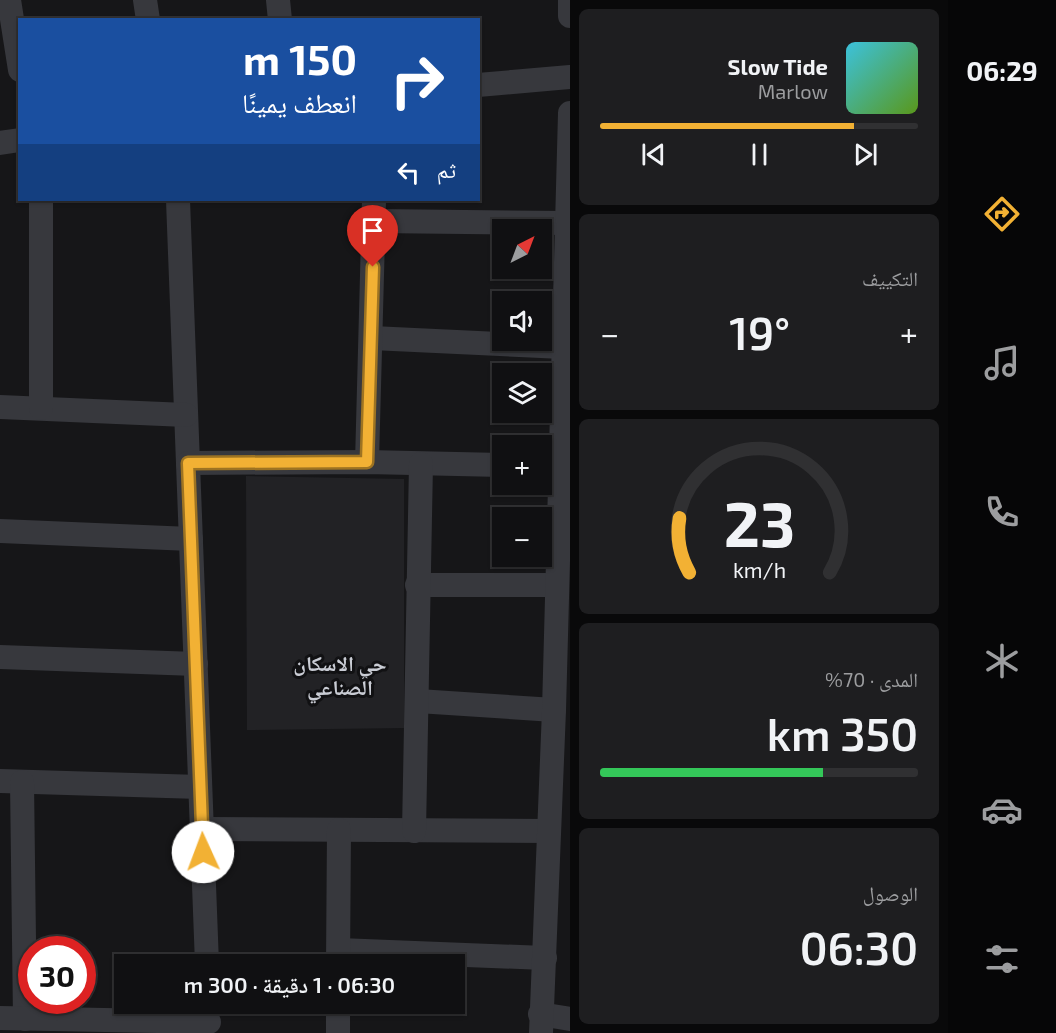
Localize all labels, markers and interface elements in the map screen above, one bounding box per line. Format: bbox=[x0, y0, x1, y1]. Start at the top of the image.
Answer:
text: 150 m bbox=[243, 33, 357, 83]
icon: right bbox=[378, 42, 456, 120]
text: Slow Tide bbox=[728, 53, 828, 79]
text: 06:29 bbox=[966, 54, 1038, 86]
text: Marlow bbox=[758, 79, 828, 103]
text: انعطف يمينًا bbox=[242, 86, 357, 118]
icon: previous bbox=[637, 138, 670, 171]
icon: pause bbox=[743, 138, 776, 171]
icon: next bbox=[849, 138, 882, 171]
icon: left bbox=[392, 156, 425, 189]
text: ثم bbox=[437, 156, 456, 182]
icon: directions bbox=[981, 193, 1023, 235]
pin bbox=[347, 205, 398, 267]
icon: arrive bbox=[356, 214, 389, 247]
north arrow bbox=[492, 219, 552, 279]
map controls bbox=[492, 219, 552, 567]
text: التكييف bbox=[862, 266, 918, 290]
button: sound bbox=[492, 291, 552, 351]
text: 19° bbox=[729, 305, 790, 359]
text: − bbox=[600, 313, 619, 353]
text: + bbox=[900, 313, 918, 353]
icon: music bbox=[981, 342, 1023, 384]
button: layers bbox=[492, 363, 552, 423]
button: + bbox=[492, 435, 552, 495]
text: 23 bbox=[723, 486, 795, 561]
icon: phone bbox=[981, 491, 1023, 533]
button: − bbox=[492, 507, 552, 567]
text: km/h bbox=[732, 558, 786, 583]
icon: climate bbox=[981, 640, 1023, 682]
district label: حي الاسكان الصناعي bbox=[293, 650, 387, 704]
text: المدى · 70% bbox=[825, 667, 918, 691]
text: 350 km bbox=[767, 706, 918, 760]
icon: car bbox=[981, 789, 1023, 831]
position arrow bbox=[171, 820, 235, 884]
text: الوصول bbox=[863, 881, 918, 905]
text: 06:30 bbox=[800, 920, 918, 974]
speed limit sign: 30 bbox=[18, 936, 96, 1014]
icon: filters bbox=[981, 938, 1023, 980]
text: 06:30 · 1 دقيقة · 300 m bbox=[184, 971, 395, 997]

